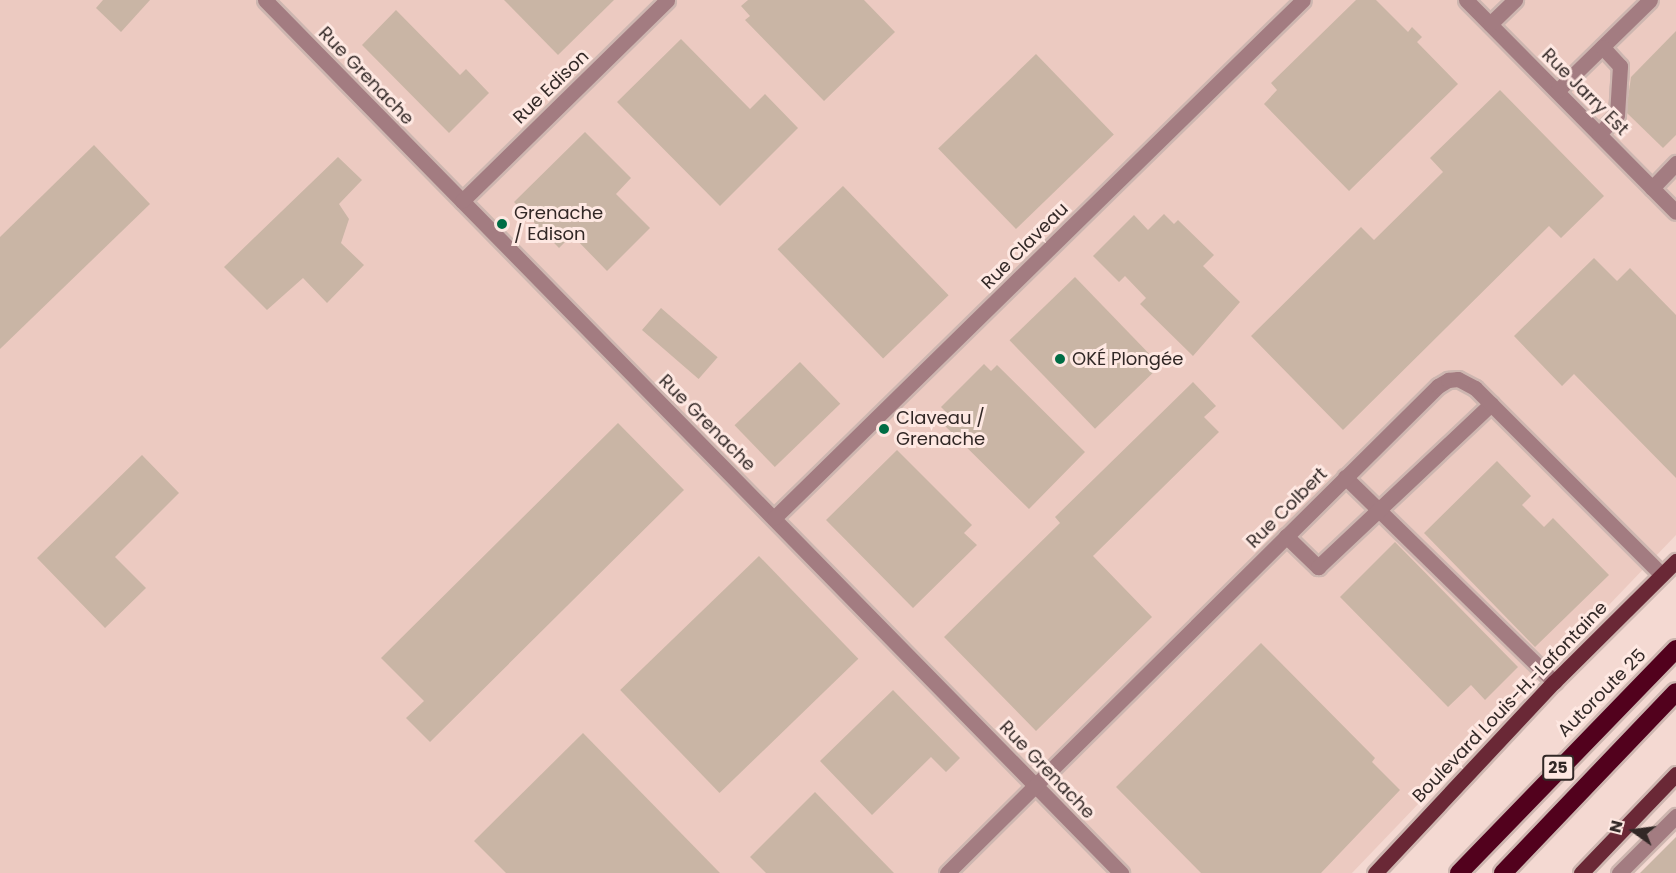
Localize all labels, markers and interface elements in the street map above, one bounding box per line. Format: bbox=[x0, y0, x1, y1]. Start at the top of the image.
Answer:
street label: Rue Grenache bbox=[314, 23, 418, 129]
street label: Rue Jarry Est bbox=[1537, 44, 1633, 140]
street label: Rue Edison bbox=[509, 46, 593, 128]
street label: Rue Claveau bbox=[977, 198, 1073, 294]
place label: Grenache / Edison bbox=[514, 203, 603, 246]
marker: Grenache / Edison bbox=[495, 217, 509, 231]
place label: OKÉ Plongée bbox=[1072, 348, 1183, 370]
marker: OKÉ Plongée bbox=[1053, 352, 1067, 366]
street label: Rue Grenache bbox=[654, 370, 760, 476]
place label: Claveau / Grenache bbox=[896, 408, 985, 450]
marker: Claveau / Grenache bbox=[877, 422, 891, 436]
street label: Rue Colbert bbox=[1242, 463, 1332, 553]
street label: Boulevard Louis-H.-Lafontaine bbox=[1408, 597, 1612, 807]
street label: Autoroute 25 bbox=[1553, 644, 1651, 742]
street label: Rue Grenache bbox=[995, 717, 1099, 823]
road number: 25 bbox=[1542, 755, 1574, 781]
north arrow bbox=[1604, 801, 1664, 861]
text: N bbox=[1603, 818, 1629, 835]

